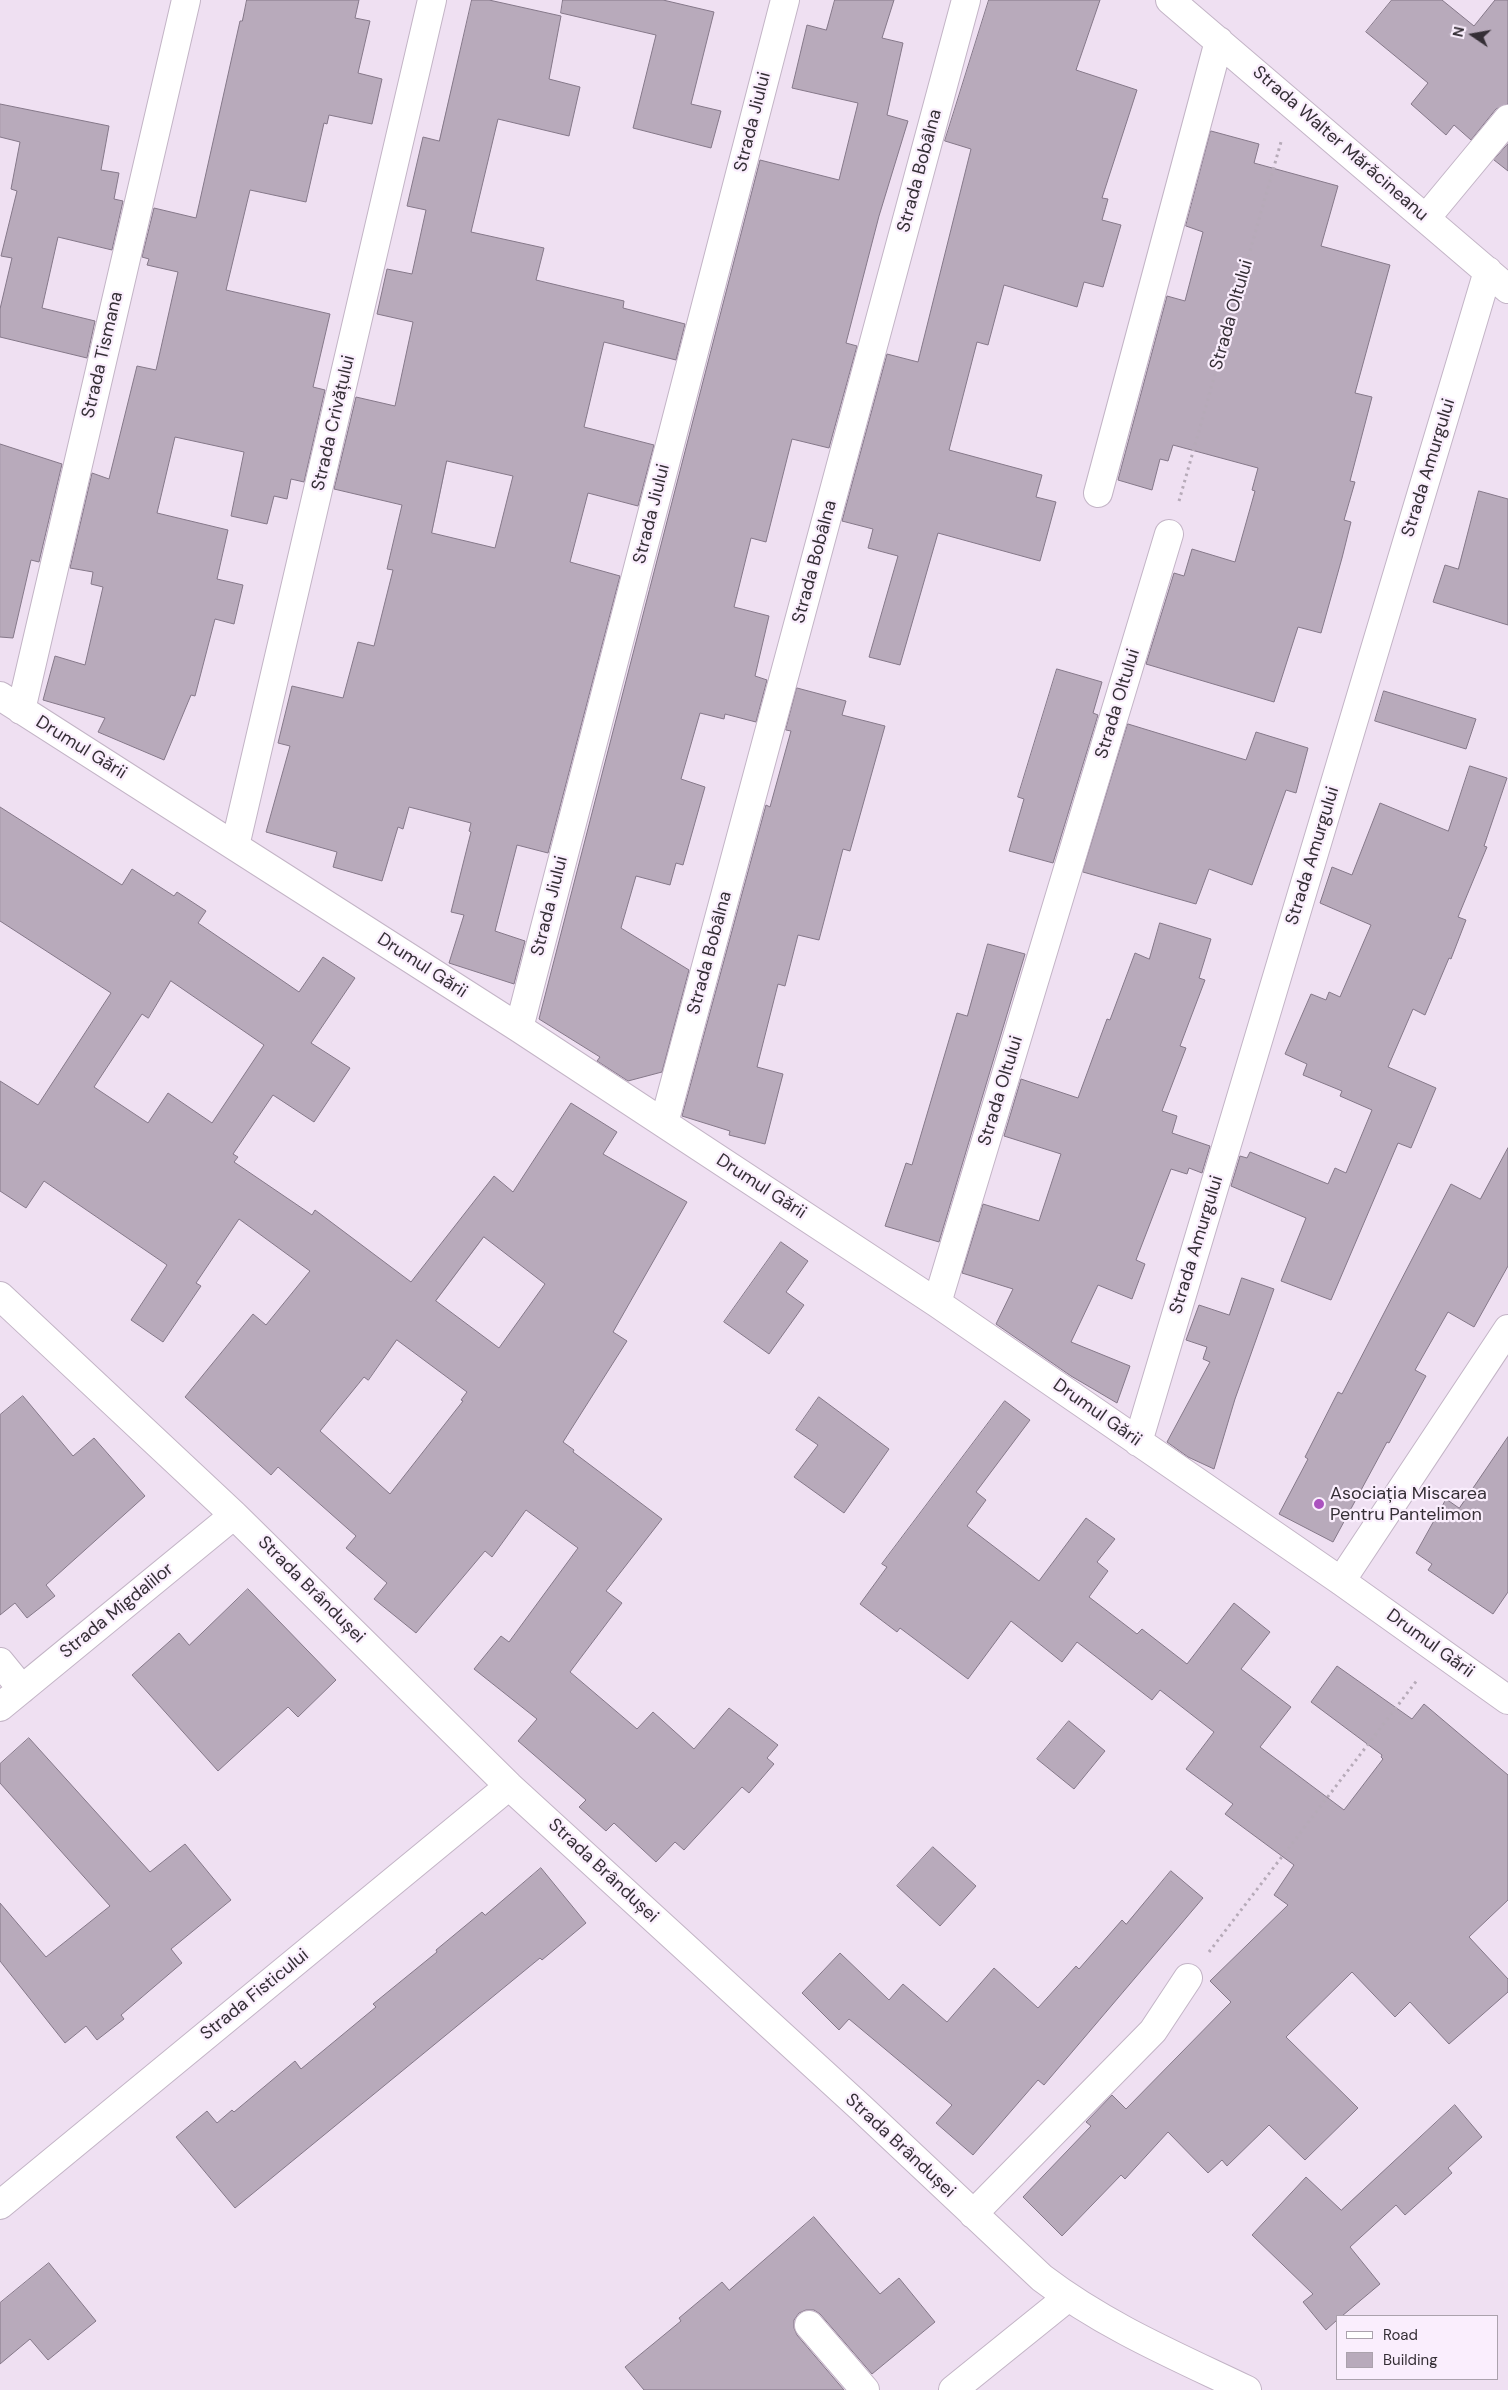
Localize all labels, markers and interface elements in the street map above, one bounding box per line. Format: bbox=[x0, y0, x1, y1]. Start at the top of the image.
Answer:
north arrow bbox=[1448, 10, 1498, 60]
text: N bbox=[1448, 25, 1468, 39]
street label: Strada Walter Mărăcineanu bbox=[1248, 62, 1432, 226]
street label: Strada Jiului bbox=[730, 70, 776, 174]
street label: Strada Bobâlna bbox=[893, 107, 947, 235]
street label: Strada Oltului bbox=[1206, 257, 1258, 373]
street label: Strada Tismana bbox=[78, 290, 128, 420]
street label: Strada Crivățului bbox=[308, 353, 360, 493]
street label: Strada Amurgului bbox=[1398, 396, 1460, 540]
street label: Strada Jiului bbox=[629, 462, 675, 566]
street label: Strada Bobâlna bbox=[788, 498, 842, 626]
street label: Strada Oltului bbox=[1091, 646, 1145, 762]
street label: Drumul Gării bbox=[31, 711, 131, 785]
street label: Strada Amurgului bbox=[1282, 784, 1344, 928]
street label: Strada Jiului bbox=[527, 854, 573, 958]
street label: Strada Bobâlna bbox=[683, 889, 737, 1017]
street label: Drumul Gării bbox=[373, 929, 471, 1003]
street label: Strada Oltului bbox=[974, 1033, 1028, 1149]
street label: Drumul Gării bbox=[712, 1150, 810, 1224]
street label: Strada Amurgului bbox=[1166, 1173, 1228, 1317]
street label: Drumul Gării bbox=[1049, 1375, 1145, 1451]
place label: Asociația Miscarea Pentru Pantelimon bbox=[1330, 1483, 1487, 1526]
marker: Asociația Miscarea Pentru Pantelimon bbox=[1312, 1497, 1326, 1511]
street label: Strada Brândușei bbox=[253, 1532, 369, 1648]
street label: Strada Migdalilor bbox=[56, 1559, 178, 1663]
street label: Drumul Gării bbox=[1382, 1605, 1478, 1683]
street label: Strada Brândușei bbox=[543, 1814, 663, 1928]
street label: Strada Fisticului bbox=[197, 1945, 313, 2045]
street label: Strada Brândușei bbox=[840, 2089, 960, 2203]
legend bbox=[1336, 2315, 1498, 2380]
text: Road bbox=[1383, 2325, 1418, 2345]
text: Building bbox=[1383, 2350, 1438, 2370]

